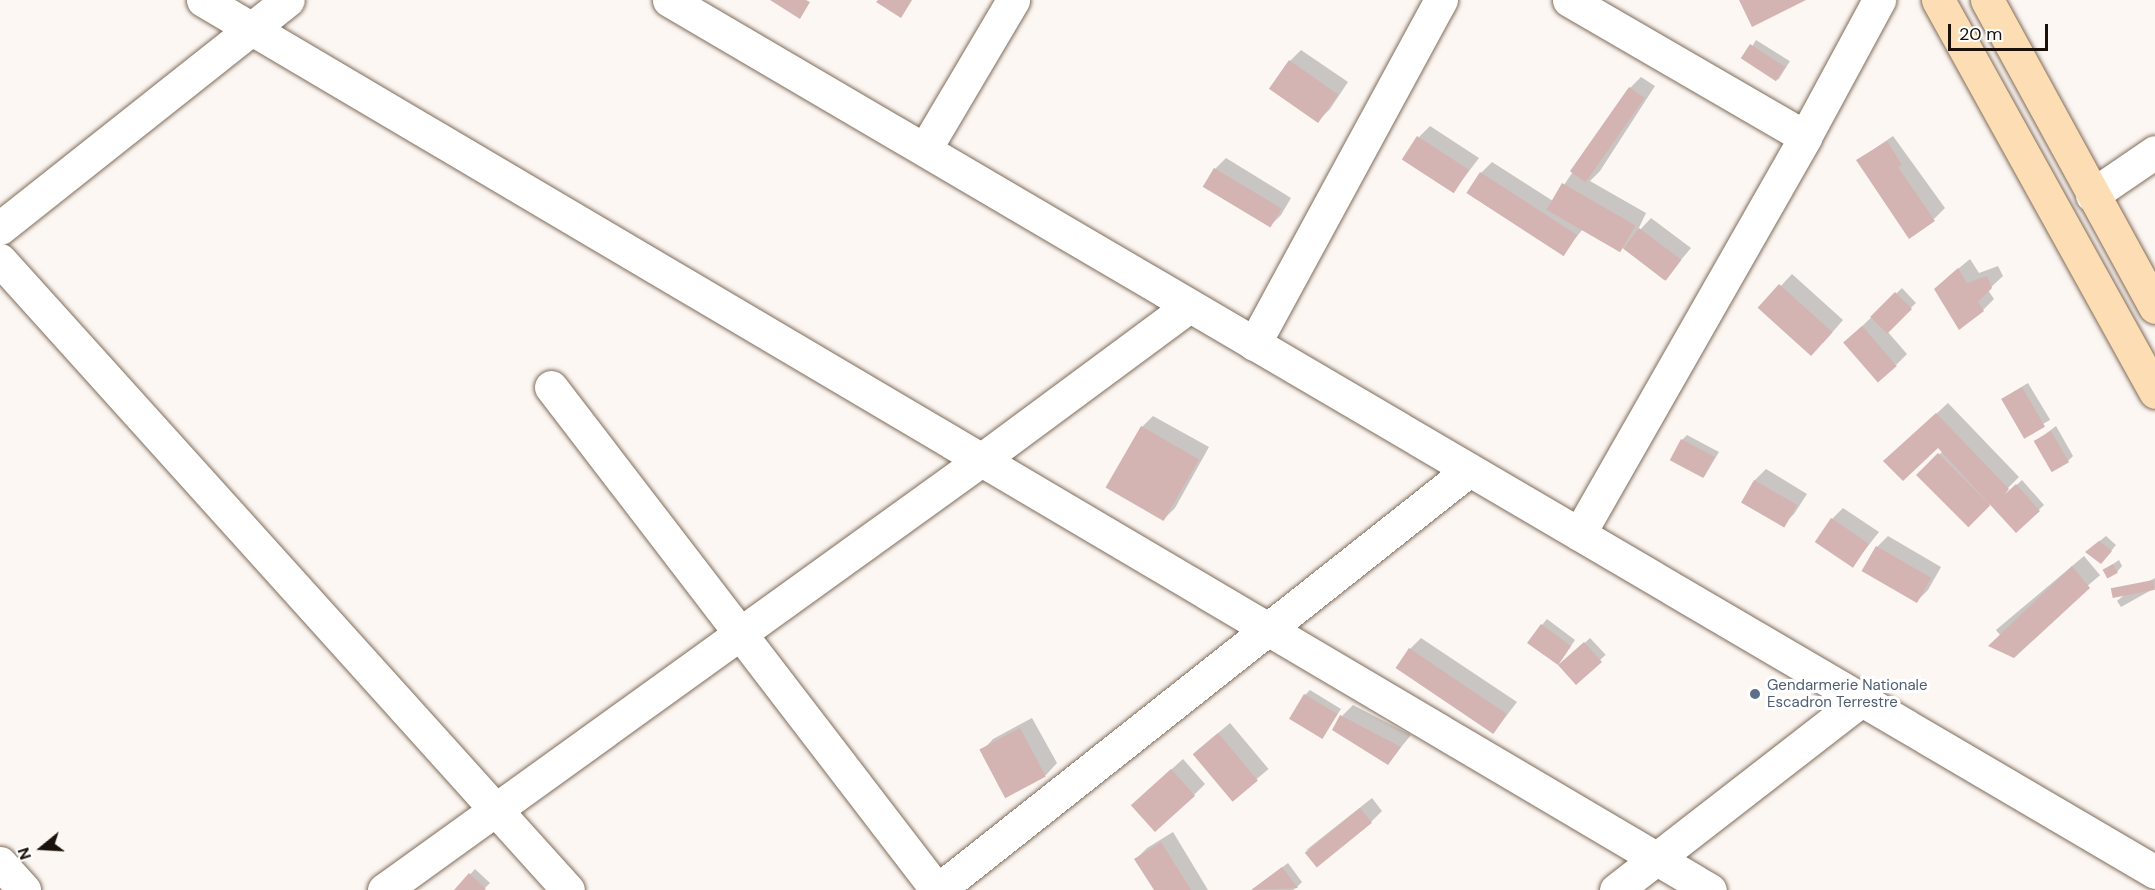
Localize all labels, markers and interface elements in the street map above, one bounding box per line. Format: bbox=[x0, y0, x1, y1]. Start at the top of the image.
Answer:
scale bar bbox=[1951, 12, 2052, 50]
text: 20 m bbox=[1959, 22, 2002, 46]
place label: Gendarmerie Nationale Escadron Terrestre bbox=[1767, 676, 1927, 711]
marker: Gendarmerie Nationale Escadron Terrestre bbox=[1748, 687, 1762, 701]
north arrow bbox=[12, 818, 72, 878]
text: N bbox=[13, 845, 36, 863]

